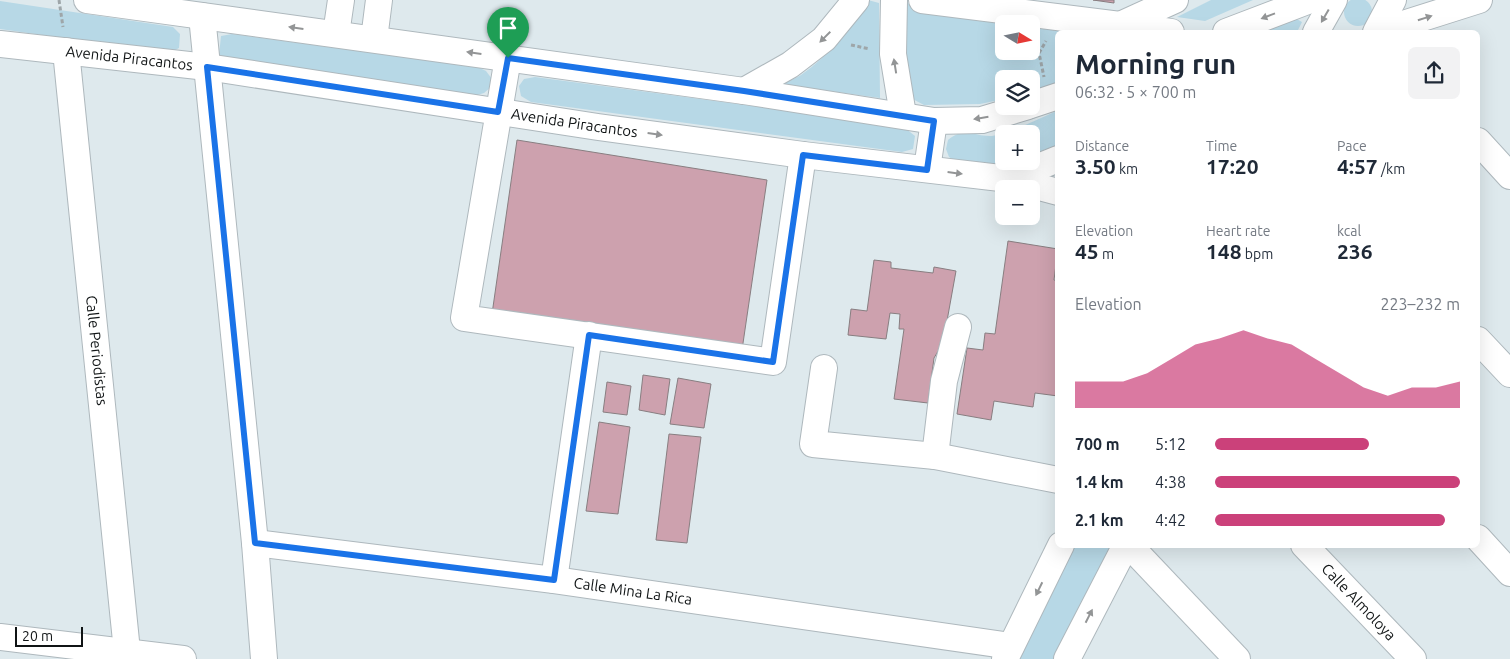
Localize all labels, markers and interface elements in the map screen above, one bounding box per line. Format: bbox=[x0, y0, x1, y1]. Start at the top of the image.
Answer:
pin bbox=[487, 7, 529, 58]
one-way arrow bbox=[1321, 9, 1329, 24]
one-way arrow bbox=[1260, 12, 1275, 20]
one-way arrow bbox=[1417, 13, 1432, 21]
icon: arrive bbox=[494, 14, 522, 42]
north arrow bbox=[995, 15, 1040, 60]
map controls bbox=[995, 15, 1040, 225]
one-way arrow bbox=[287, 24, 303, 32]
one-way arrow bbox=[819, 31, 831, 43]
street label: Avenida Piracantos bbox=[65, 42, 194, 73]
button: share bbox=[1408, 47, 1460, 99]
text: Morning run bbox=[1075, 48, 1236, 79]
one-way arrow bbox=[466, 49, 482, 57]
one-way arrow bbox=[891, 58, 899, 74]
button: layers bbox=[995, 70, 1040, 115]
text: 06:32 · 5 × 700 m bbox=[1075, 83, 1196, 101]
street label: Avenida Piracantos bbox=[510, 105, 639, 140]
one-way arrow bbox=[973, 115, 989, 123]
button: + bbox=[995, 125, 1040, 170]
one-way arrow bbox=[647, 131, 663, 139]
text: Distance bbox=[1075, 138, 1129, 154]
text: Time bbox=[1206, 138, 1237, 154]
text: Pace bbox=[1337, 138, 1367, 154]
text: 3.50 bbox=[1075, 154, 1116, 178]
text: 17:20 bbox=[1206, 154, 1259, 178]
text: 4:57 bbox=[1337, 154, 1378, 178]
text: km bbox=[1116, 161, 1138, 177]
text: /km bbox=[1378, 161, 1405, 177]
one-way arrow bbox=[947, 169, 963, 177]
button: − bbox=[995, 180, 1040, 225]
text: Elevation bbox=[1075, 223, 1133, 239]
text: Heart rate bbox=[1206, 223, 1270, 239]
text: kcal bbox=[1337, 223, 1361, 239]
text: 45 bbox=[1075, 239, 1099, 263]
text: 148 bbox=[1206, 239, 1242, 263]
text: 236 bbox=[1337, 239, 1373, 263]
text: m bbox=[1099, 246, 1114, 262]
text: bpm bbox=[1242, 246, 1273, 262]
street label: Calle Periodistas bbox=[83, 294, 111, 406]
text: Elevation bbox=[1075, 295, 1142, 313]
text: 223–232 m bbox=[1380, 295, 1460, 313]
text: 700 m bbox=[1075, 435, 1120, 453]
text: 5:12 bbox=[1155, 435, 1186, 453]
text: 1.4 km bbox=[1075, 473, 1124, 491]
text: 4:38 bbox=[1155, 473, 1186, 491]
text: 2.1 km bbox=[1075, 511, 1124, 529]
text: 4:42 bbox=[1155, 511, 1186, 529]
street label: Calle Almoloya bbox=[1318, 560, 1400, 644]
street label: Calle Mina La Rica bbox=[573, 574, 693, 608]
one-way arrow bbox=[1035, 582, 1043, 596]
one-way arrow bbox=[1085, 608, 1093, 623]
scale bar bbox=[15, 624, 82, 647]
text: 20 m bbox=[22, 628, 53, 644]

